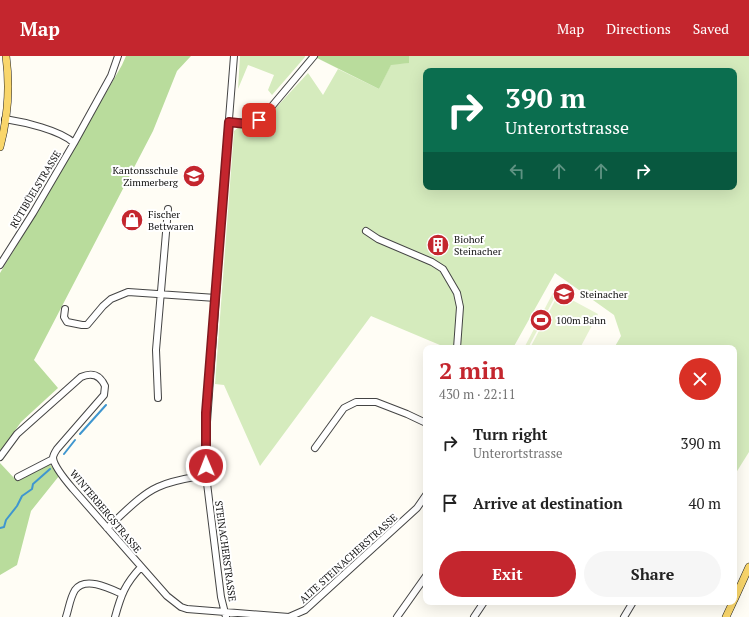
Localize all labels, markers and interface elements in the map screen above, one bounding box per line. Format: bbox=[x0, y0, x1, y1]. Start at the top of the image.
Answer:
text: Map bbox=[20, 16, 60, 41]
text: Map bbox=[557, 19, 584, 38]
text: Directions bbox=[606, 19, 671, 38]
text: Saved bbox=[693, 19, 729, 38]
text: 390 m bbox=[505, 79, 586, 116]
icon: right bbox=[439, 84, 491, 136]
pin bbox=[242, 103, 276, 137]
icon: arrive bbox=[248, 109, 270, 131]
text: Unterortstrasse bbox=[505, 115, 629, 139]
street label: RÜTIBÜELSTRASSE bbox=[7, 148, 64, 230]
icon: left bbox=[506, 160, 528, 182]
icon: ahead bbox=[548, 160, 570, 182]
icon: ahead bbox=[590, 160, 612, 182]
icon: right bbox=[632, 160, 654, 182]
school or university icon: Kantonsschule Zimmerberg bbox=[181, 163, 207, 189]
place label: Kantonsschule Zimmerberg bbox=[112, 164, 179, 189]
shop icon: Fischer Bettwaren bbox=[119, 207, 145, 233]
place label: Fischer Bettwaren bbox=[148, 208, 194, 233]
building icon: Biohof Steinacher bbox=[425, 232, 451, 258]
place label: Biohof Steinacher bbox=[454, 233, 502, 258]
school or university icon: Steinacher bbox=[551, 281, 577, 307]
place label: Steinacher bbox=[580, 288, 628, 301]
sports icon: 100m Bahn bbox=[528, 307, 554, 333]
place label: 100m Bahn bbox=[556, 314, 606, 327]
text: 2 min bbox=[439, 354, 505, 386]
button: close bbox=[679, 358, 721, 400]
text: 430 m · 22:11 bbox=[439, 385, 516, 403]
text: Turn right bbox=[473, 424, 548, 444]
icon: right bbox=[439, 432, 461, 454]
text: 390 m bbox=[680, 433, 721, 453]
text: Unterortstrasse bbox=[473, 444, 563, 462]
position arrow bbox=[185, 445, 227, 487]
street label: WINTERBERGSTRASSE bbox=[67, 467, 144, 556]
icon: arrive bbox=[439, 492, 461, 514]
text: Arrive at destination bbox=[473, 493, 623, 513]
text: 40 m bbox=[688, 493, 721, 513]
street label: STEINACHERSTRASSE bbox=[212, 500, 239, 603]
street label: ALTE STEINACHERSTRASSE bbox=[297, 511, 400, 606]
button: Exit bbox=[439, 551, 576, 597]
button: Share bbox=[584, 551, 721, 597]

